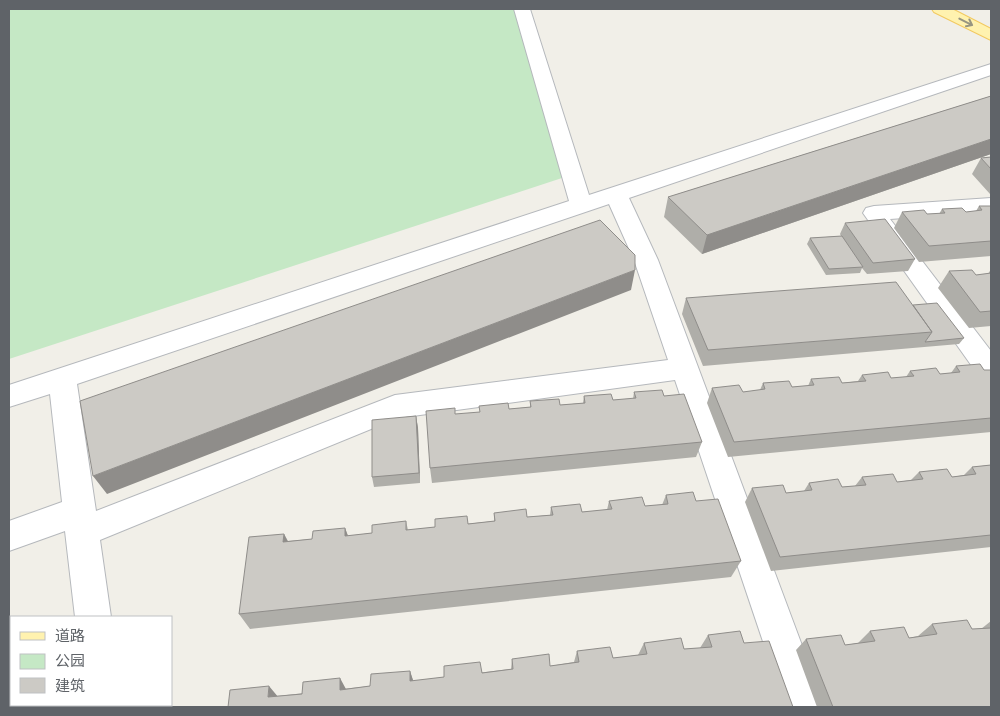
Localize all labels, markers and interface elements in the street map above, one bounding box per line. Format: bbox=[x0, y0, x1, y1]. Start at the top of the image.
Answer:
one-way arrow bbox=[958, 17, 973, 27]
legend bbox=[10, 616, 172, 706]
text: 道路 bbox=[55, 625, 85, 646]
text: 公园 bbox=[55, 650, 85, 671]
text: 建筑 bbox=[55, 675, 85, 696]

